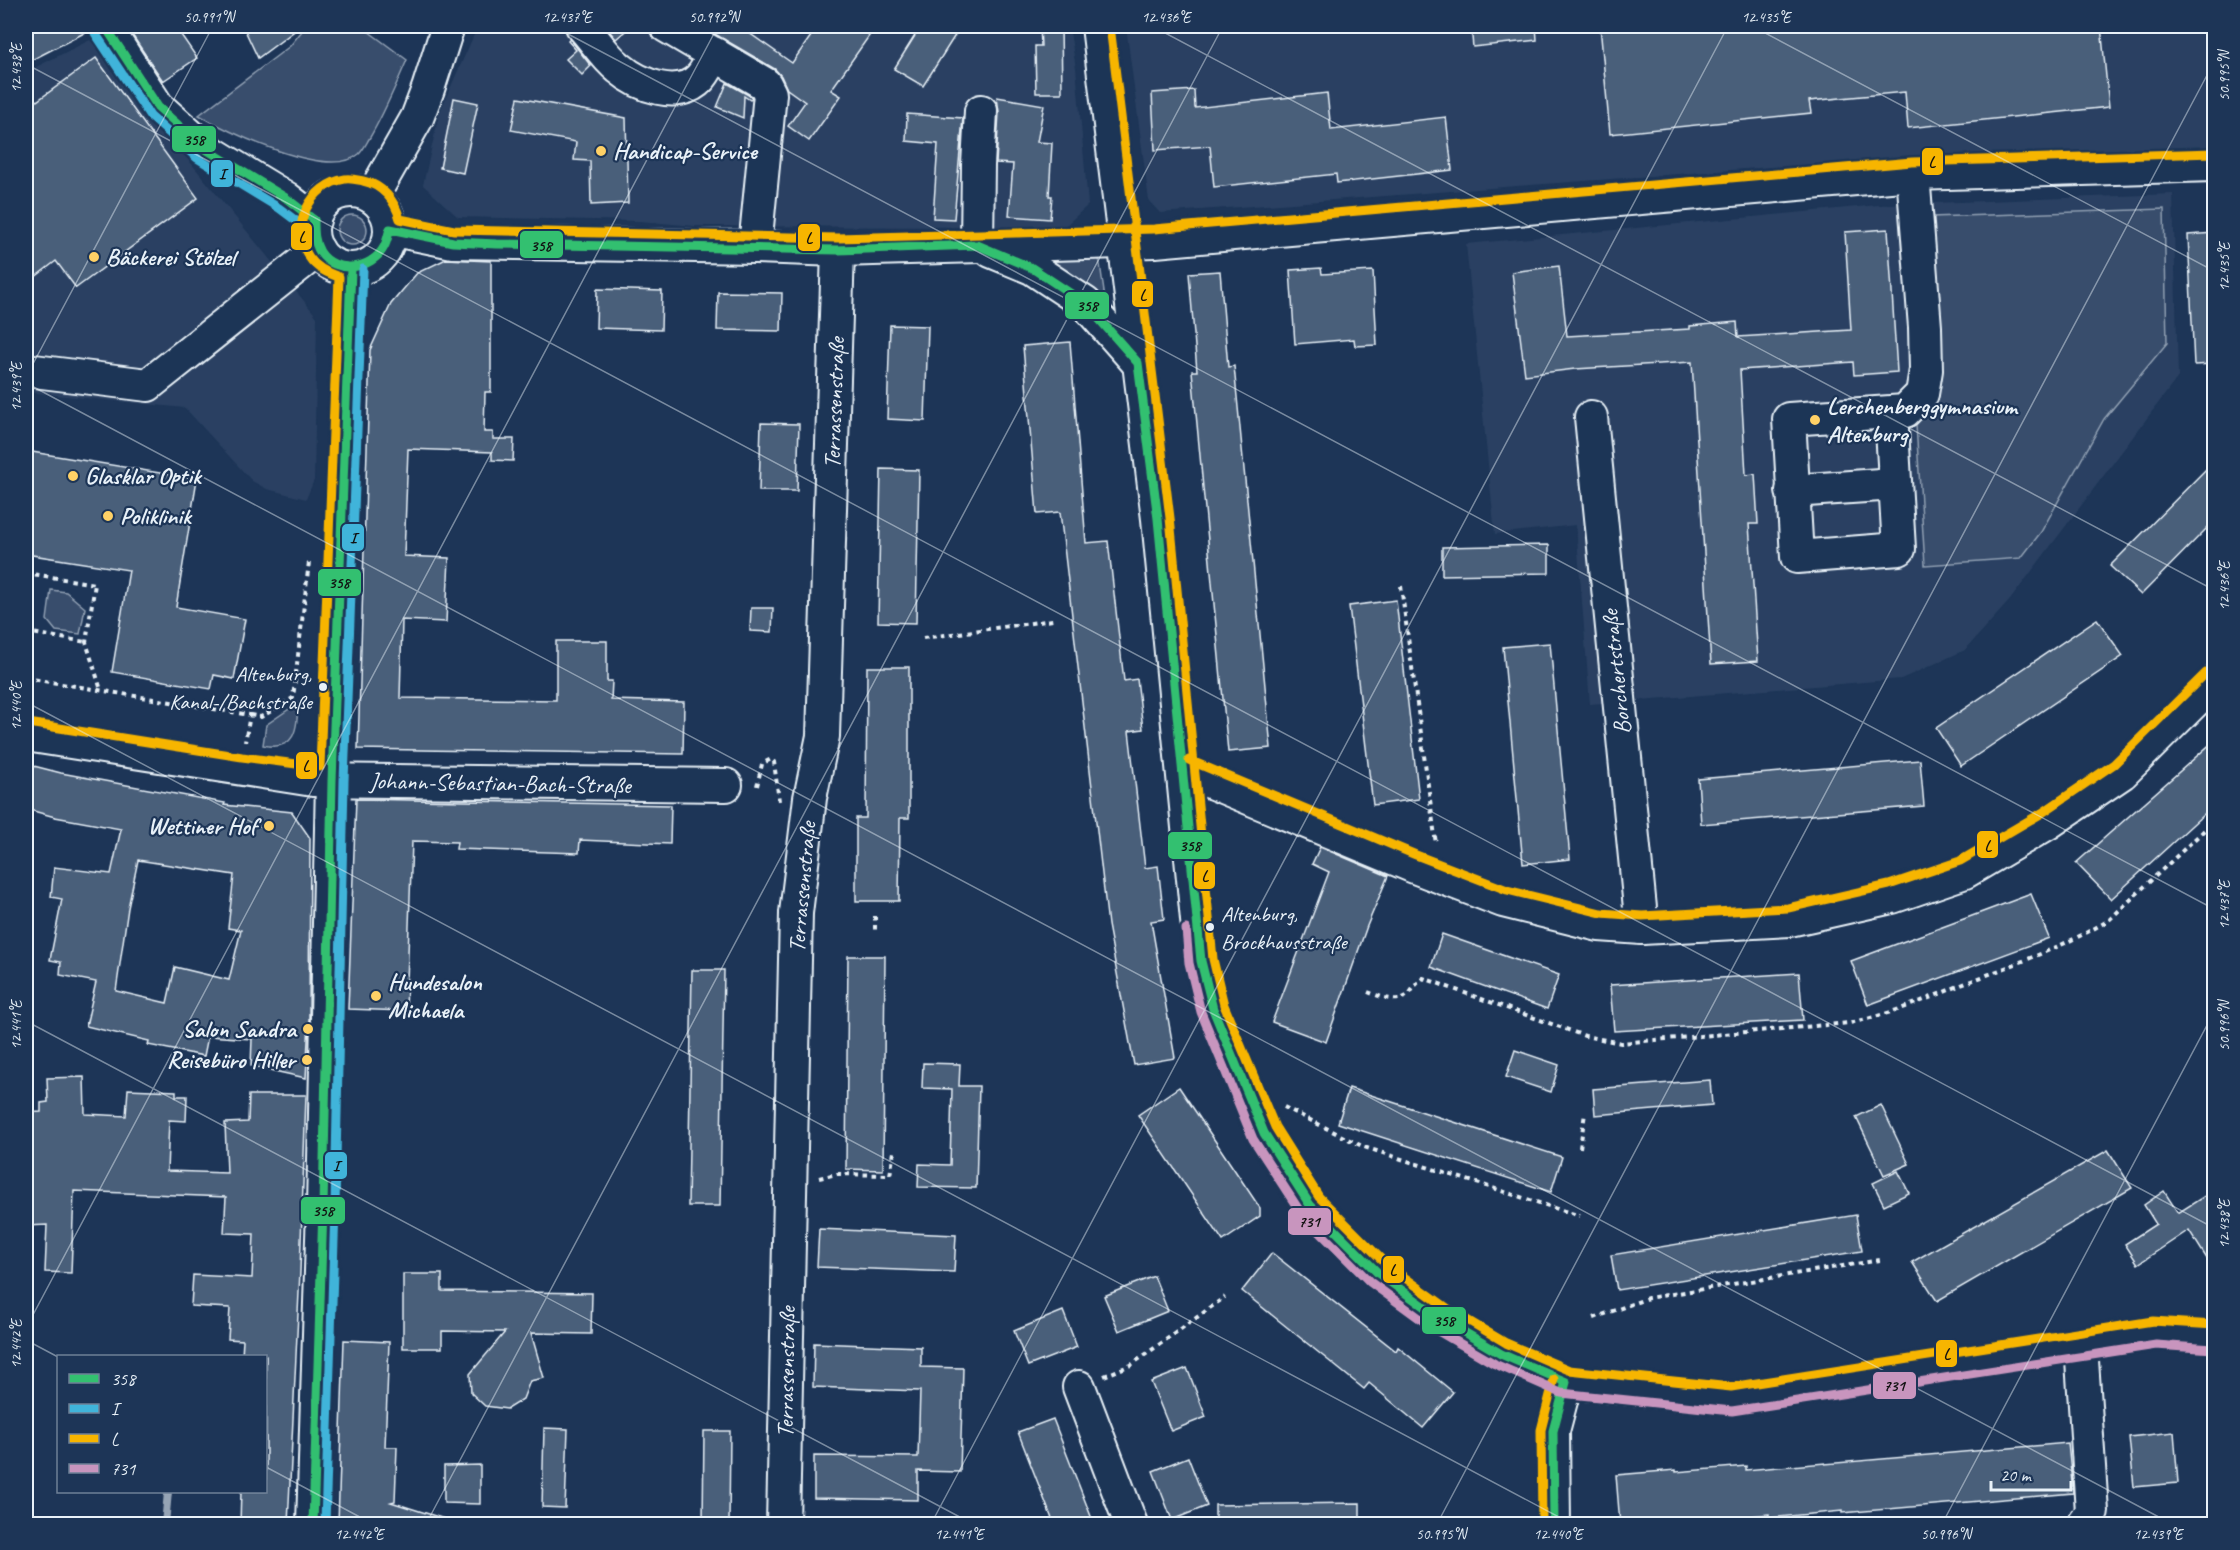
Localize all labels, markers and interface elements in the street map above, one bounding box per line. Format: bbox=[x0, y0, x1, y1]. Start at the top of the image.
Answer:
text: 50.991°N bbox=[184, 8, 237, 27]
text: 12.437°E bbox=[543, 8, 594, 27]
text: 50.992°N bbox=[689, 8, 742, 27]
text: 12.436°E bbox=[1142, 8, 1193, 27]
text: 12.435°E bbox=[1742, 8, 1793, 27]
text: 12.438°E bbox=[7, 41, 26, 92]
text: 50.995°N bbox=[2215, 48, 2234, 101]
line badge: 358 bbox=[171, 125, 217, 153]
text: 358 bbox=[183, 130, 206, 150]
place label: Handicap-Service bbox=[613, 136, 759, 166]
marker: Handicap-Service bbox=[594, 144, 608, 158]
line badge: L bbox=[1921, 147, 1944, 176]
text: L bbox=[1929, 152, 1937, 172]
line badge: I bbox=[210, 159, 234, 188]
text: I bbox=[219, 164, 229, 184]
line badge: L bbox=[290, 222, 313, 251]
line badge: L bbox=[797, 223, 821, 252]
text: L bbox=[299, 227, 307, 247]
text: L bbox=[806, 228, 814, 248]
line badge: 358 bbox=[519, 230, 564, 259]
text: 358 bbox=[530, 236, 553, 256]
text: 12.435°E bbox=[2215, 240, 2234, 291]
place label: Bäckerei Stölzel bbox=[106, 242, 240, 272]
marker: Bäckerei Stölzel bbox=[87, 250, 101, 264]
line badge: L bbox=[1131, 280, 1154, 308]
text: L bbox=[1140, 285, 1148, 305]
line badge: 358 bbox=[1064, 291, 1110, 320]
text: 358 bbox=[1076, 296, 1099, 316]
street label: Terrassenstraße bbox=[817, 335, 851, 469]
text: 12.439°E bbox=[7, 360, 26, 411]
place label: Lerchenberggymnasium Altenburg bbox=[1827, 391, 2019, 449]
marker: Lerchenberggymnasium Altenburg bbox=[1808, 413, 1822, 427]
place label: Glasklar Optik bbox=[85, 461, 203, 491]
marker: Glasklar Optik bbox=[66, 469, 80, 483]
place label: Poliklinik bbox=[120, 501, 193, 531]
marker: Poliklinik bbox=[101, 509, 115, 523]
line badge: I bbox=[341, 523, 365, 552]
text: I bbox=[350, 528, 360, 548]
text: 12.436°E bbox=[2215, 559, 2234, 610]
line badge: 358 bbox=[317, 568, 362, 597]
text: 358 bbox=[328, 573, 351, 593]
street label: Borchertstraße bbox=[1594, 606, 1637, 736]
place label: Altenburg, Kanal-/Bachstraße bbox=[169, 660, 314, 716]
text: 12.440°E bbox=[7, 679, 26, 730]
marker: Altenburg, Kanal-/Bachstraße bbox=[317, 681, 329, 693]
line badge: L bbox=[295, 751, 318, 780]
text: L bbox=[303, 756, 311, 776]
street label: Johann-Sebastian-Bach-Straße bbox=[368, 766, 633, 800]
place label: Wettiner Hof bbox=[148, 811, 263, 841]
street label: Terrassenstraße bbox=[781, 818, 823, 954]
marker: Wettiner Hof bbox=[262, 819, 276, 833]
line badge: L bbox=[1976, 830, 1999, 859]
line badge: 358 bbox=[1167, 831, 1213, 860]
text: 358 bbox=[1179, 836, 1202, 856]
text: L bbox=[1985, 836, 1993, 856]
line badge: L bbox=[1193, 861, 1216, 890]
text: L bbox=[1202, 866, 1210, 886]
text: 12.437°E bbox=[2215, 878, 2234, 929]
place label: Altenburg, Brockhausstraße bbox=[1221, 900, 1349, 956]
marker: Altenburg, Brockhausstraße bbox=[1204, 921, 1216, 933]
place label: Hundesalon Michaela bbox=[388, 967, 483, 1025]
marker: Hundesalon Michaela bbox=[369, 989, 383, 1003]
text: 12.441°E bbox=[7, 998, 26, 1049]
text: 50.996°N bbox=[2215, 998, 2234, 1051]
place label: Salon Sandra bbox=[182, 1014, 298, 1044]
marker: Salon Sandra bbox=[301, 1022, 315, 1036]
place label: Reisebüro Hiller bbox=[167, 1045, 297, 1075]
marker: Reisebüro Hiller bbox=[300, 1053, 314, 1067]
line badge: I bbox=[324, 1151, 348, 1180]
text: I bbox=[333, 1156, 343, 1176]
line badge: 358 bbox=[300, 1196, 346, 1225]
text: 12.438°E bbox=[2215, 1197, 2234, 1248]
text: 358 bbox=[312, 1201, 335, 1221]
line badge: 731 bbox=[1287, 1207, 1332, 1236]
text: 731 bbox=[1298, 1212, 1322, 1232]
line badge: L bbox=[1382, 1255, 1405, 1284]
text: L bbox=[1390, 1260, 1398, 1280]
street label: Terrassenstraße bbox=[770, 1304, 802, 1438]
line badge: 358 bbox=[1421, 1306, 1467, 1335]
text: 358 bbox=[1433, 1311, 1456, 1331]
text: 12.442°E bbox=[7, 1317, 26, 1368]
line badge: L bbox=[1935, 1339, 1958, 1368]
text: L bbox=[1944, 1344, 1952, 1364]
legend bbox=[57, 1355, 267, 1493]
text: 358 bbox=[111, 1368, 137, 1390]
line badge: 731 bbox=[1872, 1371, 1917, 1400]
text: 731 bbox=[1883, 1376, 1907, 1396]
text: I bbox=[111, 1398, 122, 1420]
text: L bbox=[111, 1428, 120, 1450]
scale bar bbox=[1991, 1454, 2070, 1492]
text: 731 bbox=[111, 1458, 136, 1480]
text: 20 m bbox=[2000, 1464, 2033, 1486]
text: 12.442°E bbox=[335, 1525, 386, 1544]
text: 12.441°E bbox=[935, 1525, 986, 1544]
text: 50.995°N bbox=[1416, 1525, 1469, 1544]
text: 12.440°E bbox=[1534, 1525, 1585, 1544]
text: 50.996°N bbox=[1921, 1525, 1974, 1544]
text: 12.439°E bbox=[2134, 1525, 2185, 1544]

